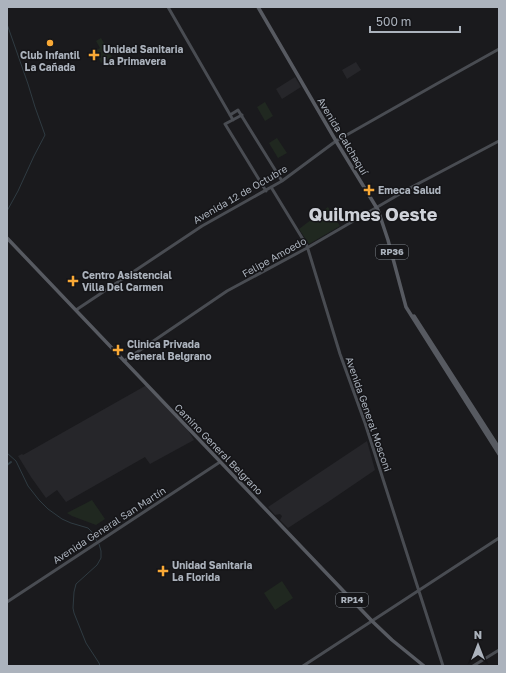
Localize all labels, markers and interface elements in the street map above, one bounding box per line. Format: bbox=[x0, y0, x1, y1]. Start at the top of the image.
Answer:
scale bar bbox=[370, 8, 460, 34]
text: 500 m bbox=[376, 14, 411, 29]
marker: Club Infantil La Cañada bbox=[45, 38, 55, 48]
place label: Unidad Sanitaria La Primavera bbox=[103, 43, 183, 67]
place label: Club Infantil La Cañada bbox=[20, 49, 81, 73]
marker: Unidad Sanitaria La Primavera bbox=[88, 49, 100, 61]
street label: Avenida Calchaquí bbox=[315, 95, 372, 178]
street label: Avenida 12 de Octubre bbox=[191, 162, 289, 226]
marker: Emeca Salud bbox=[363, 184, 375, 196]
place label: Emeca Salud bbox=[378, 184, 441, 196]
district label: Quilmes Oeste bbox=[309, 203, 438, 225]
street label: Felipe Amoedo bbox=[240, 234, 308, 280]
road number: RP36 bbox=[376, 245, 408, 259]
place label: Centro Asistencial Villa Del Carmen bbox=[82, 269, 172, 293]
marker: Centro Asistencial Villa Del Carmen bbox=[67, 275, 79, 287]
place label: Clinica Privada General Belgrano bbox=[127, 338, 212, 362]
marker: Clinica Privada General Belgrano bbox=[112, 344, 124, 356]
street label: Avenida General Mosconi bbox=[344, 355, 394, 473]
street label: Camino General Belgrano bbox=[172, 401, 266, 497]
street label: Avenida General San Martín bbox=[50, 484, 168, 566]
place label: Unidad Sanitaria La Florida bbox=[172, 559, 252, 583]
marker: Unidad Sanitaria La Florida bbox=[157, 565, 169, 577]
road number: RP14 bbox=[336, 593, 368, 607]
north arrow bbox=[458, 625, 498, 665]
text: N bbox=[474, 628, 482, 641]

